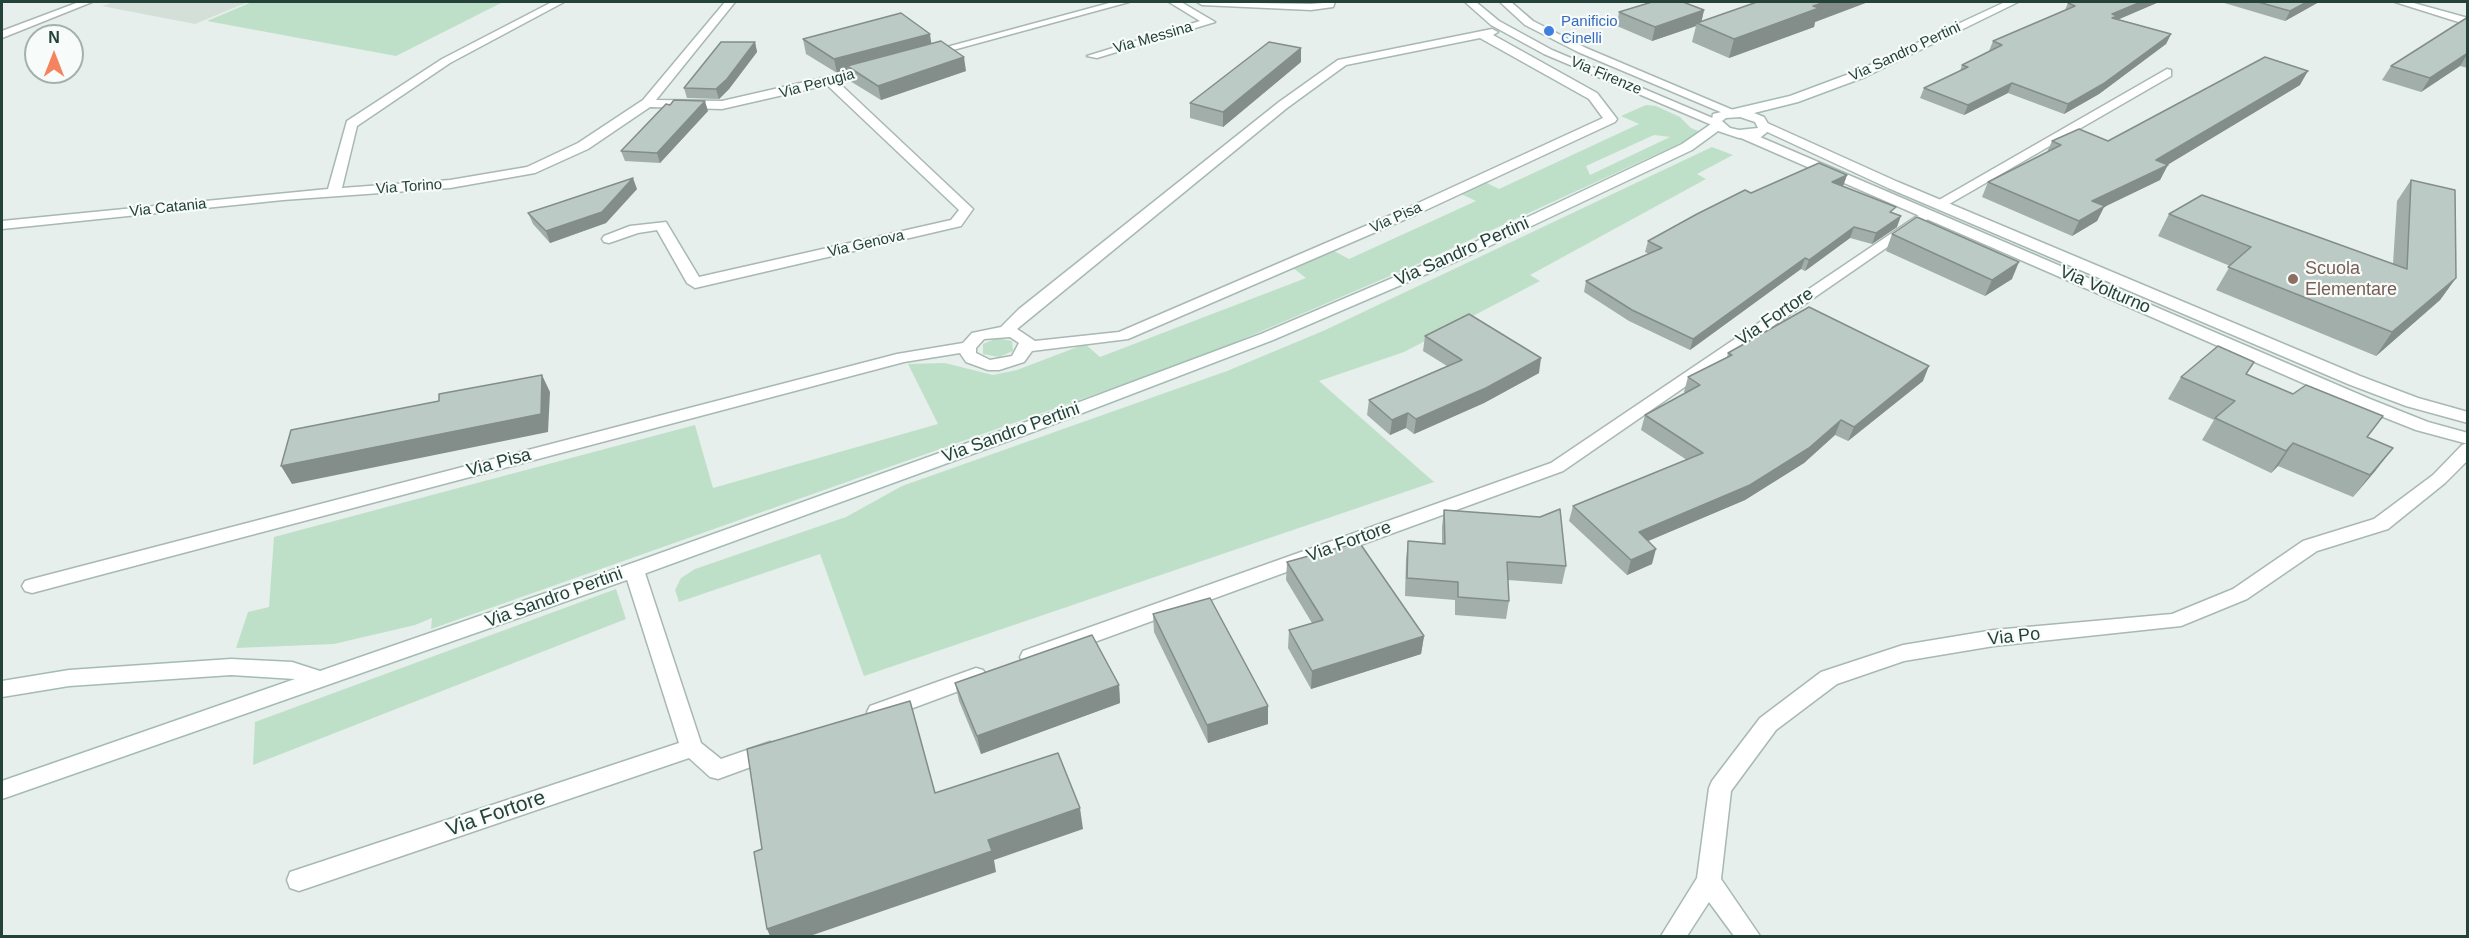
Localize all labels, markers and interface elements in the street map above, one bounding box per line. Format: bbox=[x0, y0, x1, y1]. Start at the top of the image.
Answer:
place label: Panificio Cinelli bbox=[1561, 13, 1618, 48]
street label: Via Messina bbox=[1111, 18, 1195, 58]
street label: Via Sandro Pertini bbox=[1847, 18, 1963, 86]
north arrow bbox=[24, 24, 84, 84]
marker: Panificio Cinelli bbox=[1542, 24, 1556, 38]
text: N bbox=[48, 29, 60, 46]
street label: Via Firenze bbox=[1568, 53, 1644, 99]
street label: Via Perugia bbox=[777, 65, 857, 103]
street label: Via Torino bbox=[375, 176, 443, 198]
street label: Via Catania bbox=[129, 195, 207, 221]
street label: Via Pisa bbox=[1367, 199, 1425, 237]
street label: Via Sandro Pertini bbox=[1391, 213, 1533, 291]
street label: Via Genova bbox=[826, 226, 906, 262]
place label: Scuola Elementare bbox=[2305, 258, 2397, 300]
street label: Via Volturno bbox=[2056, 261, 2154, 319]
marker: Scuola Elementare bbox=[2286, 272, 2300, 286]
street label: Via Fortore bbox=[1732, 283, 1818, 351]
street label: Via Sandro Pertini bbox=[939, 398, 1083, 468]
street label: Via Pisa bbox=[464, 444, 534, 482]
street label: Via Fortore bbox=[1304, 517, 1394, 567]
street label: Via Sandro Pertini bbox=[482, 563, 626, 633]
street label: Via Po bbox=[1987, 624, 2041, 650]
street label: Via Fortore bbox=[443, 785, 549, 843]

